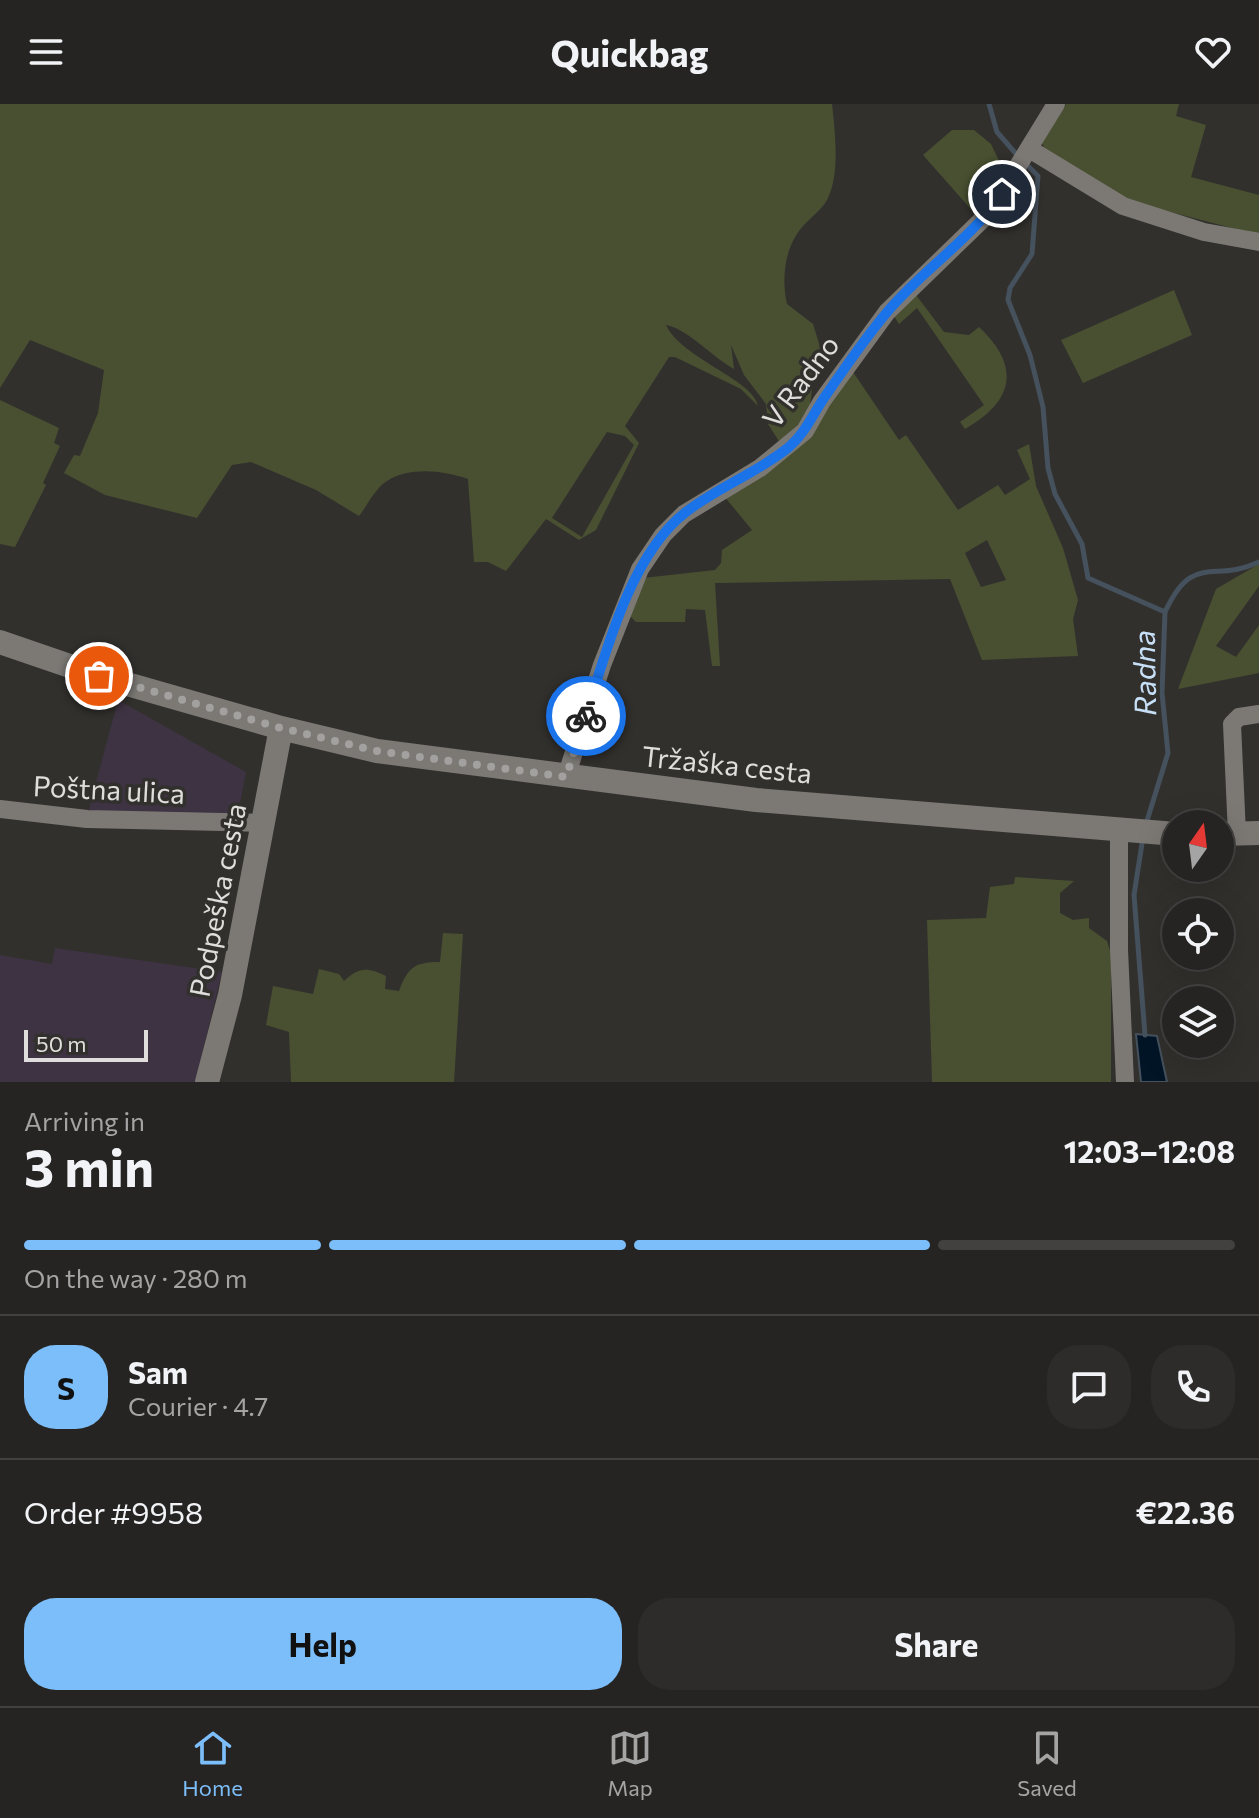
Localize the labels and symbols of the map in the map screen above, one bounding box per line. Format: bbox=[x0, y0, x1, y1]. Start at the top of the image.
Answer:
pin bbox=[968, 160, 1036, 228]
street label: V Radno bbox=[754, 328, 846, 434]
water label: Radna bbox=[1124, 630, 1162, 716]
pin bbox=[65, 642, 133, 710]
courier bbox=[546, 676, 626, 756]
street label: Tržaška cesta bbox=[640, 738, 814, 790]
street label: Poštna ulica bbox=[32, 768, 186, 810]
street label: Podpeška cesta bbox=[182, 800, 252, 1000]
north arrow bbox=[1162, 810, 1234, 882]
scale bar bbox=[24, 1026, 148, 1062]

